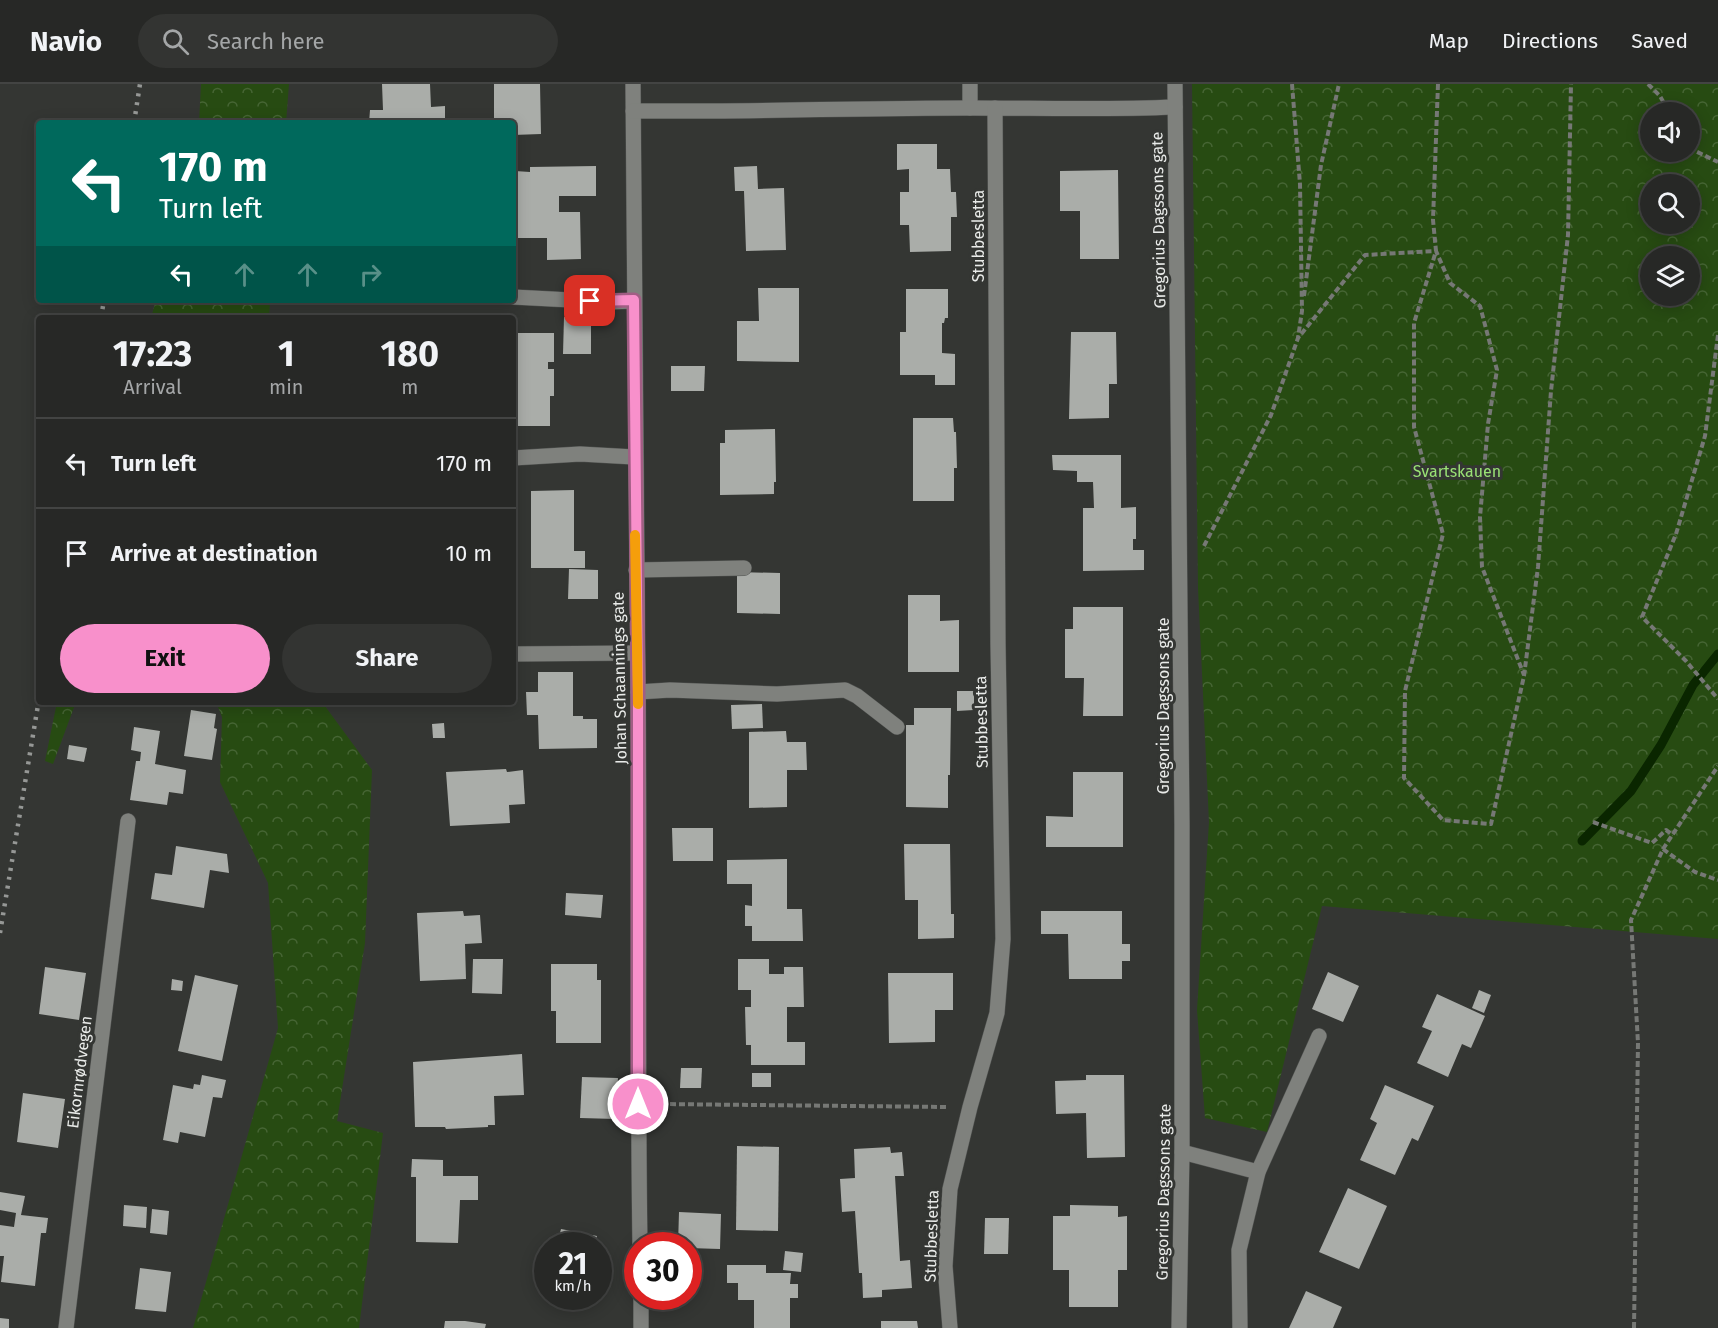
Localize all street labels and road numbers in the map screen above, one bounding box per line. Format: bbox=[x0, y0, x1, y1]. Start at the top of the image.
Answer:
street label: Gregorius Dagssons gate bbox=[1147, 131, 1170, 309]
street label: Stubbesletta bbox=[969, 190, 988, 282]
street label: Johan Schaannings gate bbox=[608, 592, 631, 764]
street label: Gregorius Dagssons gate bbox=[1154, 618, 1173, 794]
street label: Stubbesletta bbox=[971, 676, 992, 768]
street label: Eikornrødvegen bbox=[63, 1015, 96, 1129]
street label: Gregorius Dagssons gate bbox=[1152, 1103, 1175, 1281]
street label: Stubbesletta bbox=[920, 1189, 943, 1283]

